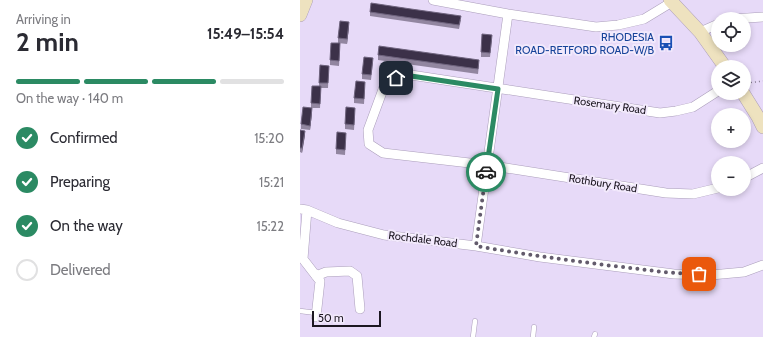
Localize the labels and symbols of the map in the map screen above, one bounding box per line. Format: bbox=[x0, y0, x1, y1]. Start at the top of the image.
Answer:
place label: RHODESIA ROAD-RETFORD ROAD-W/B bbox=[515, 30, 654, 57]
bus stop icon: RHODESIA ROAD-RETFORD ROAD-W/B bbox=[657, 34, 675, 52]
pin bbox=[379, 61, 413, 95]
street label: Rosemary Road bbox=[573, 93, 647, 117]
courier bbox=[466, 152, 506, 192]
street label: Rothbury Road bbox=[568, 171, 638, 195]
street label: Rochdale Road bbox=[388, 228, 458, 250]
pin bbox=[682, 257, 716, 291]
scale bar bbox=[312, 309, 381, 328]

